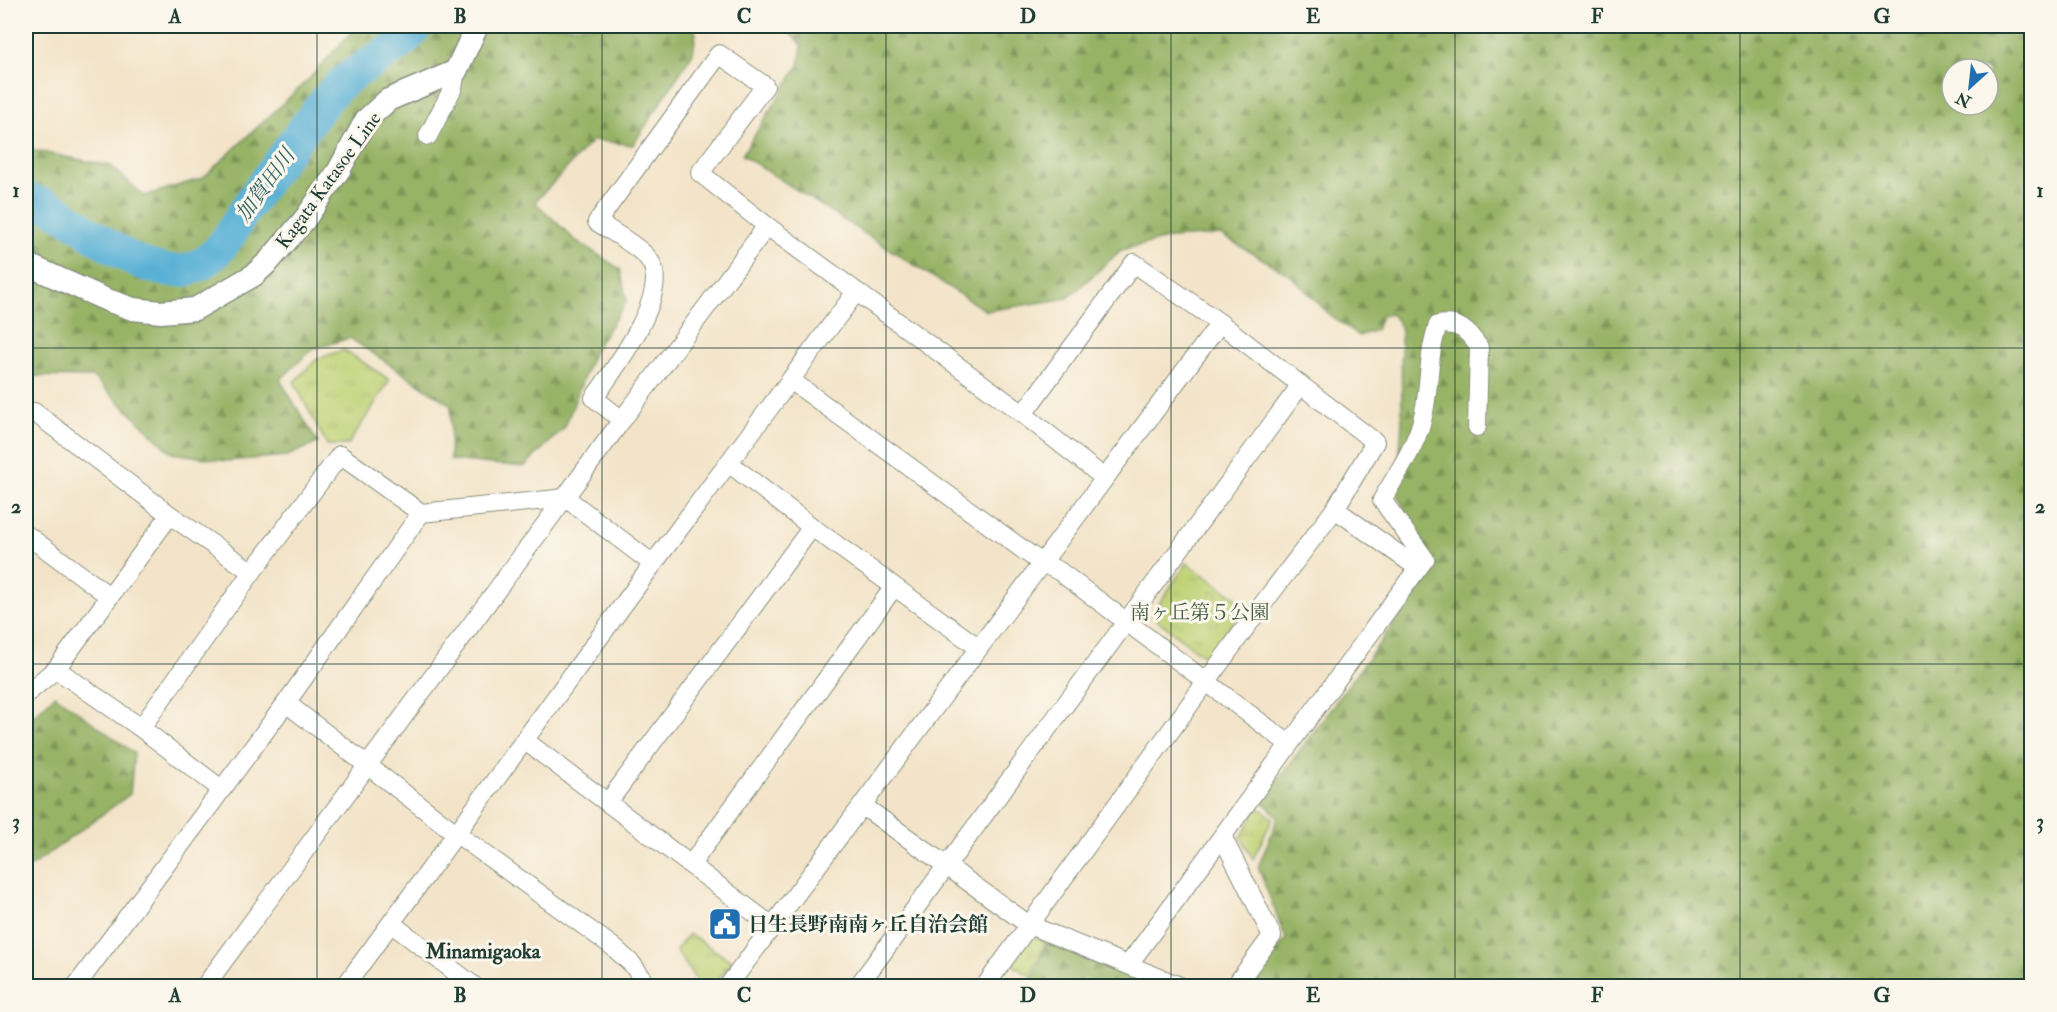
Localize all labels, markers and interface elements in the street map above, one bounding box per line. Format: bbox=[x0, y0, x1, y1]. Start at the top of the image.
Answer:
text: A bbox=[168, 4, 182, 29]
text: B bbox=[453, 4, 467, 29]
text: C bbox=[737, 4, 751, 29]
text: D bbox=[1020, 4, 1036, 29]
text: E bbox=[1306, 4, 1321, 29]
text: F bbox=[1591, 4, 1604, 29]
text: G bbox=[1874, 4, 1891, 29]
north arrow bbox=[1940, 57, 2000, 117]
text: N bbox=[1952, 87, 1975, 112]
street label: Kagata Katasoe Line bbox=[270, 107, 387, 254]
water label: 加賀田川 bbox=[230, 142, 302, 227]
text: 1 bbox=[12, 178, 20, 203]
text: 1 bbox=[2036, 178, 2044, 203]
text: 2 bbox=[11, 494, 21, 519]
text: 2 bbox=[2035, 494, 2045, 519]
park label: 南ヶ丘第５公園 bbox=[1130, 600, 1270, 625]
text: 3 bbox=[12, 809, 20, 834]
text: 3 bbox=[2036, 809, 2044, 834]
public building icon: 日生長野南南ヶ丘自治会館 bbox=[707, 906, 743, 942]
place label: 日生長野南南ヶ丘自治会館 bbox=[748, 912, 988, 937]
district label: Minamigaoka bbox=[425, 938, 542, 965]
text: A bbox=[168, 983, 182, 1008]
text: B bbox=[453, 983, 467, 1008]
text: C bbox=[737, 983, 751, 1008]
text: D bbox=[1020, 983, 1036, 1008]
text: E bbox=[1306, 983, 1321, 1008]
text: F bbox=[1591, 983, 1604, 1008]
text: G bbox=[1874, 983, 1891, 1008]

